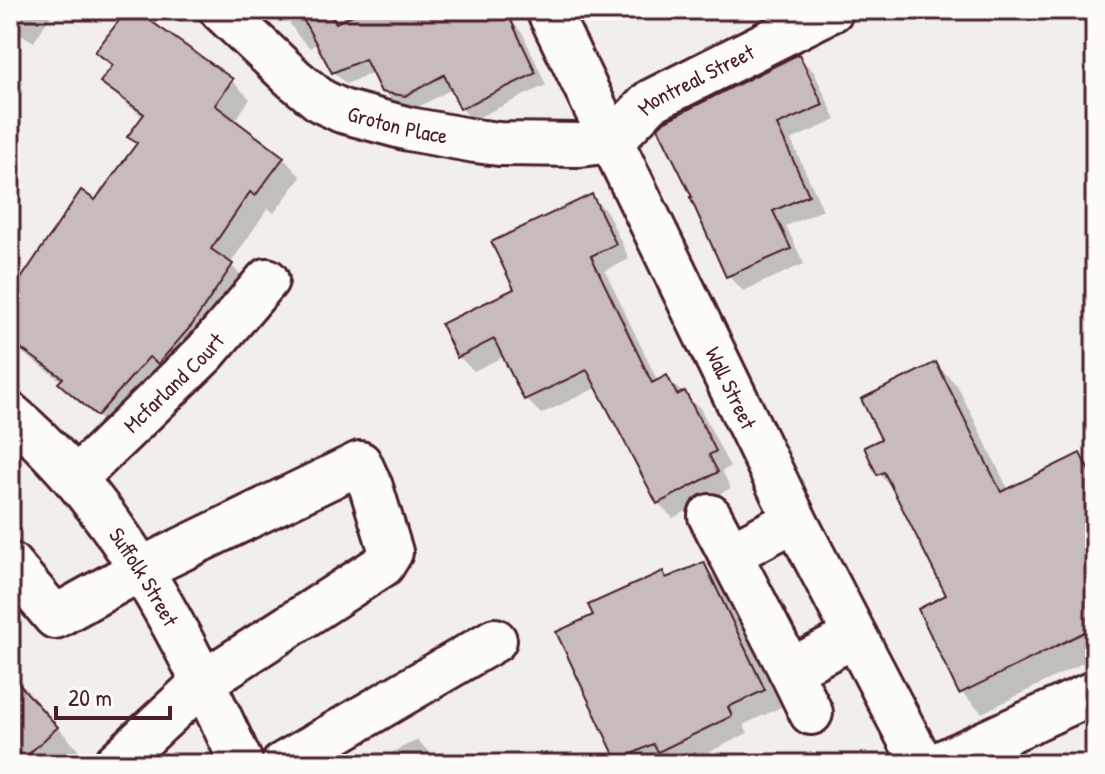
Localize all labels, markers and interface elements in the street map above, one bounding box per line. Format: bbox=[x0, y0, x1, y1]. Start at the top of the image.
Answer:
street label: Montreal Street bbox=[630, 36, 760, 122]
street label: Groton Place bbox=[344, 98, 450, 151]
street label: Mcfarland Court bbox=[117, 326, 231, 439]
street label: Wall Street bbox=[698, 342, 764, 435]
street label: Suffolk Street bbox=[102, 521, 186, 632]
scale bar bbox=[56, 670, 170, 720]
text: 20 m bbox=[68, 681, 112, 713]

